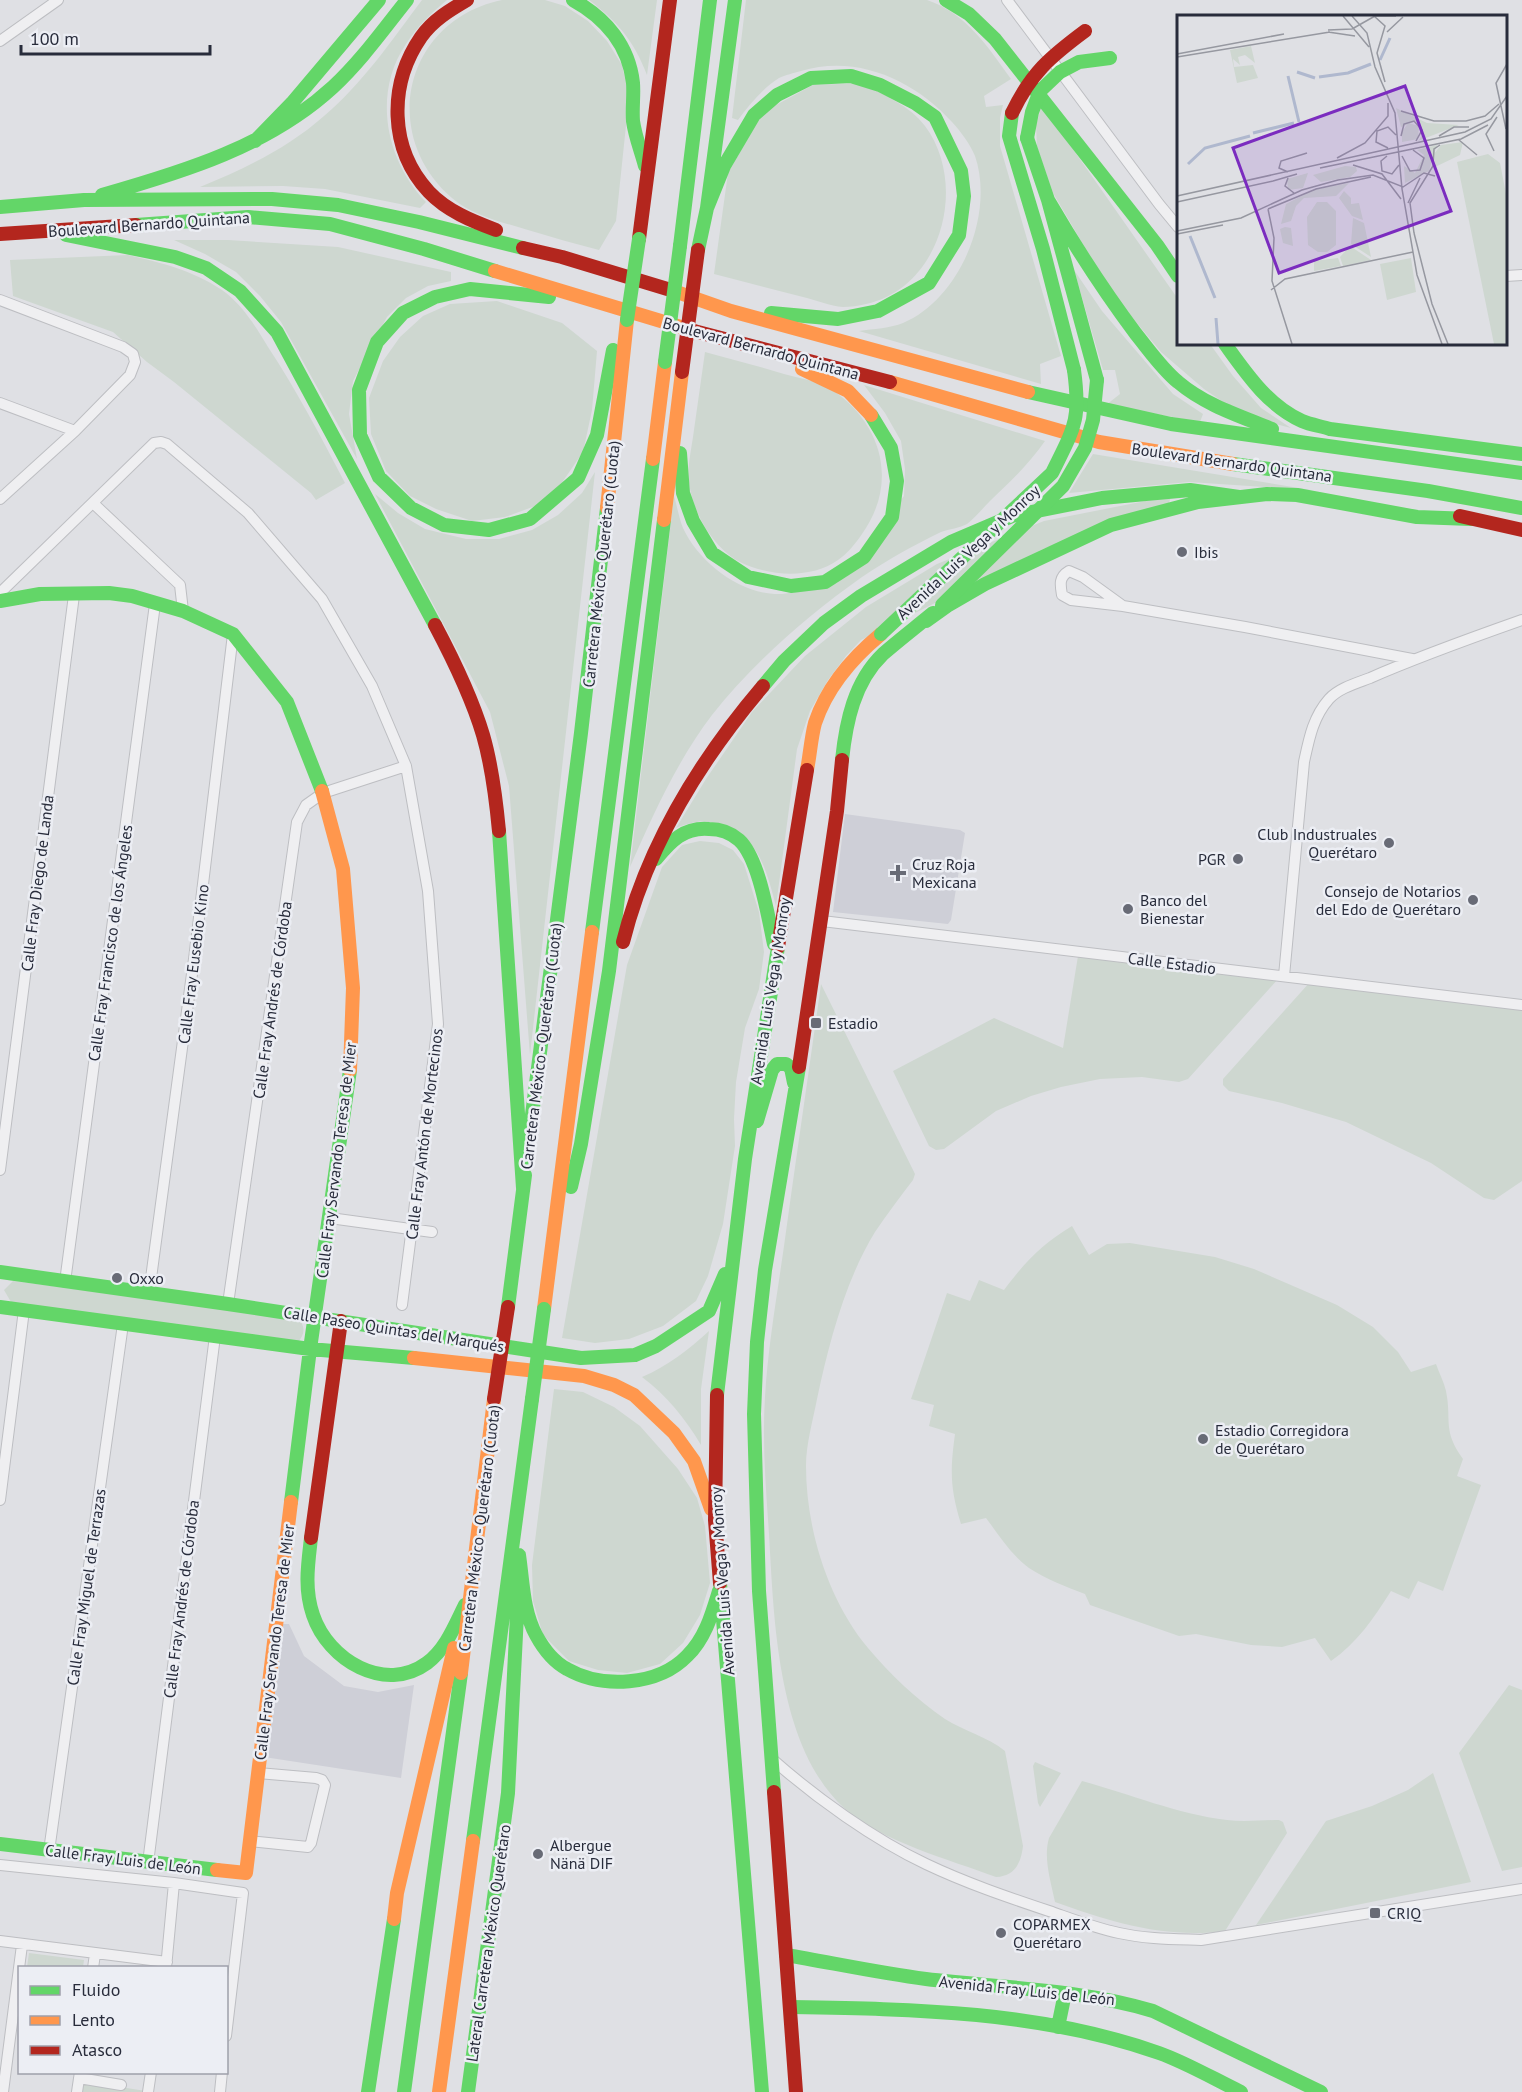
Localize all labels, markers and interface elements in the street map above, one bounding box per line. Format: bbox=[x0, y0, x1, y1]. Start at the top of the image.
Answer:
inset map bbox=[1177, 15, 1507, 345]
scale bar bbox=[21, 18, 210, 56]
text: 100 m bbox=[30, 27, 79, 50]
street label: Boulevard Bernardo Quintana bbox=[47, 207, 251, 241]
street label: Boulevard Bernardo Quintana bbox=[661, 312, 861, 384]
street label: Boulevard Bernardo Quintana bbox=[1131, 438, 1333, 486]
street label: Carretera México - Querétaro (Cuota) bbox=[578, 440, 624, 688]
street label: Avenida Luis Vega y Monroy bbox=[892, 480, 1044, 624]
place label: Ibis bbox=[1194, 542, 1219, 562]
marker: Ibis bbox=[1175, 545, 1189, 559]
street label: Calle Fray Diego de Landa bbox=[16, 794, 58, 972]
street label: Calle Fray Francisco de los Ángeles bbox=[83, 823, 137, 1063]
place label: Club Industruales Querétaro bbox=[1257, 824, 1377, 862]
marker: Club Industruales Querétaro bbox=[1382, 836, 1396, 850]
place label: PGR bbox=[1198, 849, 1226, 869]
marker: PGR bbox=[1231, 852, 1245, 866]
place label: Cruz Roja Mexicana bbox=[912, 854, 977, 892]
marker: Cruz Roja Mexicana bbox=[889, 864, 907, 882]
place label: Consejo de Notarios del Edo de Querétaro bbox=[1316, 881, 1461, 919]
street label: Calle Fray Eusebio Kino bbox=[173, 883, 213, 1045]
place label: Banco del Bienestar bbox=[1140, 890, 1207, 928]
marker: Consejo de Notarios del Edo de Querétaro bbox=[1466, 893, 1480, 907]
street label: Avenida Luis Vega y Monroy bbox=[745, 896, 795, 1086]
street label: Calle Fray Andrés de Córdoba bbox=[248, 900, 296, 1100]
marker: Banco del Bienestar bbox=[1121, 902, 1135, 916]
street label: Carretera México - Querétaro (Cuota) bbox=[516, 922, 566, 1170]
street label: Calle Estadio bbox=[1127, 948, 1217, 978]
place label: Estadio bbox=[828, 1013, 878, 1033]
marker: Estadio bbox=[809, 1016, 823, 1030]
street label: Calle Fray Antón de Mortecinos bbox=[401, 1027, 447, 1241]
street label: Calle Fray Servando Teresa de Mier bbox=[312, 1040, 360, 1279]
place label: Oxxo bbox=[129, 1268, 164, 1288]
marker: Oxxo bbox=[110, 1271, 124, 1285]
street label: Calle Paseo Quintas del Marqués bbox=[282, 1302, 506, 1356]
street label: Carretera México - Querétaro (Cuota) bbox=[454, 1404, 504, 1652]
place label: Estadio Corregidora de Querétaro bbox=[1215, 1420, 1349, 1458]
marker: Estadio Corregidora de Querétaro bbox=[1196, 1432, 1210, 1446]
street label: Avenida Luis Vega y Monroy bbox=[705, 1486, 739, 1676]
street label: Calle Fray Miguel de Terrazas bbox=[62, 1487, 110, 1687]
street label: Calle Fray Andrés de Córdoba bbox=[159, 1499, 203, 1699]
street label: Calle Fray Servando Teresa de Mier bbox=[250, 1522, 298, 1761]
street label: Lateral Carretera México Querétaro bbox=[461, 1823, 515, 2063]
place label: Albergue Nänä DIF bbox=[550, 1835, 613, 1873]
street label: Calle Fray Luis de León bbox=[44, 1840, 202, 1878]
marker: Albergue Nänä DIF bbox=[531, 1847, 545, 1861]
place label: CRIQ bbox=[1387, 1903, 1422, 1923]
marker: CRIQ bbox=[1368, 1906, 1382, 1920]
place label: COPARMEX Querétaro bbox=[1013, 1914, 1091, 1952]
marker: COPARMEX Querétaro bbox=[994, 1926, 1008, 1940]
legend bbox=[18, 1966, 228, 2074]
street label: Avenida Fray Luis de León bbox=[938, 1971, 1116, 2009]
text: Fluido bbox=[72, 1978, 120, 2001]
text: Lento bbox=[72, 2008, 115, 2031]
text: Atasco bbox=[72, 2038, 122, 2061]

